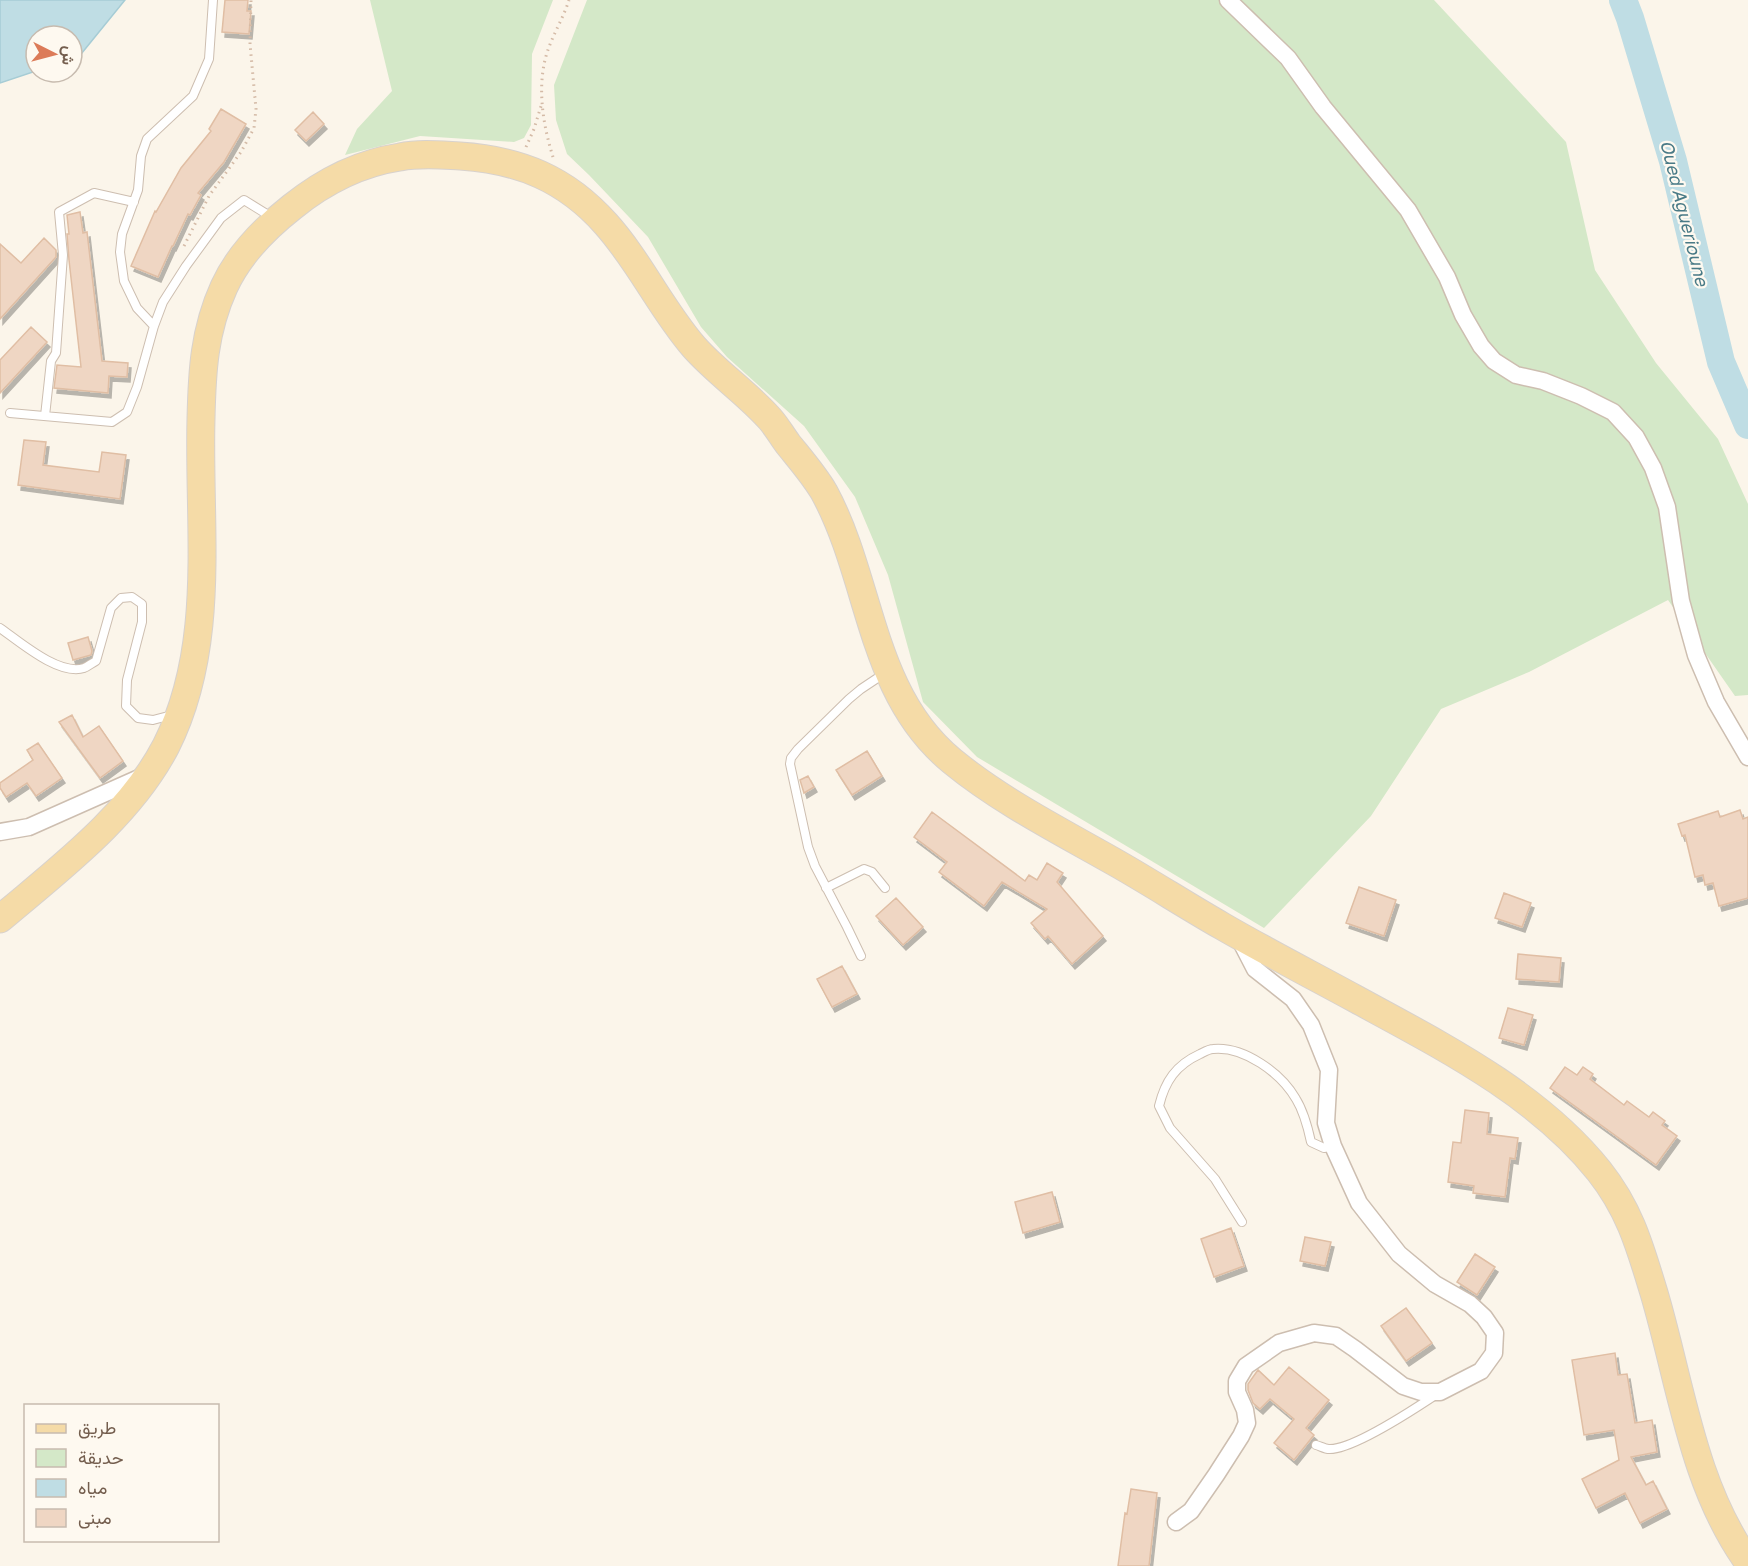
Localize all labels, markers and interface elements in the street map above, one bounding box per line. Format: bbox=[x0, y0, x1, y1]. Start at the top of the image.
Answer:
north arrow bbox=[24, 24, 84, 84]
text: ش bbox=[58, 45, 80, 66]
water label: Oued Aguerioune bbox=[1656, 138, 1714, 289]
legend bbox=[24, 1404, 219, 1542]
text: طريق bbox=[78, 1416, 116, 1439]
text: حديقة bbox=[78, 1446, 124, 1468]
text: مياه bbox=[78, 1476, 107, 1498]
text: مبنى bbox=[78, 1506, 112, 1529]

